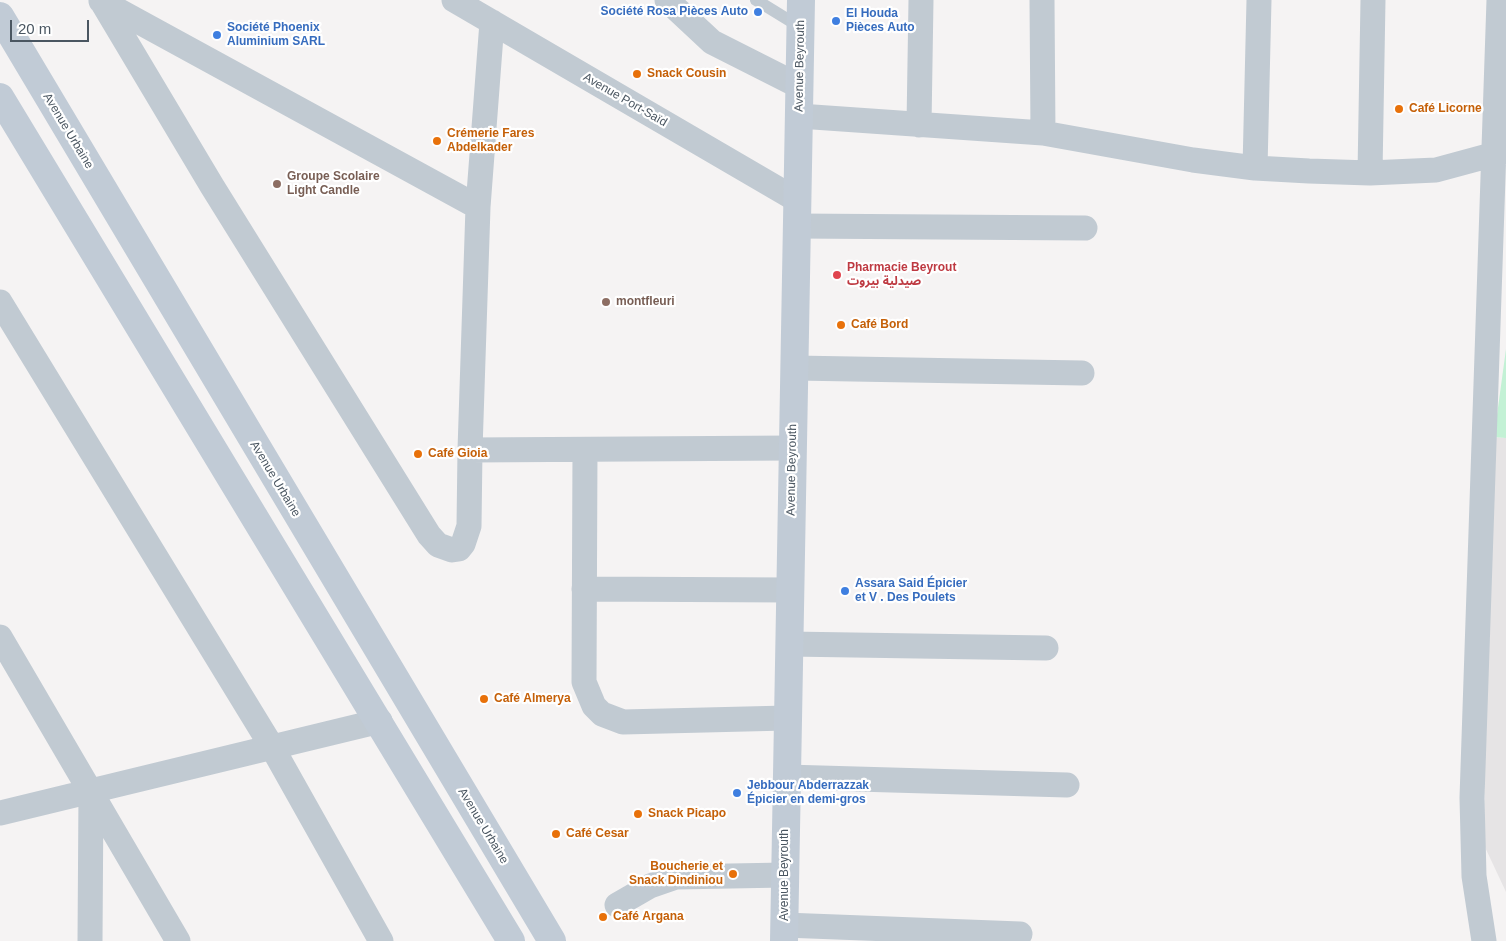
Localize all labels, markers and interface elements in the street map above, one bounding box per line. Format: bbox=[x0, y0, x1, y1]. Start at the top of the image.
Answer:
place label: Société Rosa Pièces Auto bbox=[601, 5, 748, 19]
marker: Société Rosa Pièces Auto bbox=[752, 6, 764, 18]
place label: El Houda Pièces Auto bbox=[846, 7, 915, 35]
scale bar bbox=[12, 10, 91, 42]
marker: El Houda Pièces Auto bbox=[830, 15, 842, 27]
text: 20 m bbox=[18, 20, 51, 37]
street label: Avenue Beyrouth bbox=[792, 20, 808, 112]
place label: Société Phoenix Aluminium SARL bbox=[227, 21, 325, 49]
marker: Société Phoenix Aluminium SARL bbox=[211, 29, 223, 41]
place label: Snack Cousin bbox=[647, 67, 726, 81]
marker: Snack Cousin bbox=[631, 68, 643, 80]
street label: Avenue Port-Saïd bbox=[580, 70, 670, 130]
street label: Avenue Urbaine bbox=[40, 91, 96, 171]
place label: Café Licorne bbox=[1409, 102, 1482, 116]
marker: Café Licorne bbox=[1393, 103, 1405, 115]
place label: Crémerie Fares Abdelkader bbox=[447, 127, 534, 155]
marker: Crémerie Fares Abdelkader bbox=[431, 135, 443, 147]
place label: Groupe Scolaire Light Candle bbox=[287, 170, 380, 198]
marker: Groupe Scolaire Light Candle bbox=[271, 178, 283, 190]
place label: Pharmacie Beyrout صيدلية بيروت bbox=[847, 261, 956, 289]
marker: Pharmacie Beyrout صيدلية بيروت bbox=[831, 269, 843, 281]
place label: montfleuri bbox=[616, 295, 675, 309]
marker: montfleuri bbox=[600, 296, 612, 308]
place label: Café Bord bbox=[851, 318, 908, 332]
marker: Café Bord bbox=[835, 319, 847, 331]
street label: Avenue Beyrouth bbox=[784, 424, 800, 516]
street label: Avenue Urbaine bbox=[247, 439, 303, 519]
place label: Café Gioia bbox=[428, 447, 487, 461]
marker: Café Gioia bbox=[412, 448, 424, 460]
place label: Assara Said Épicier et V . Des Poulets bbox=[855, 577, 967, 605]
marker: Assara Said Épicier et V . Des Poulets bbox=[839, 585, 851, 597]
place label: Café Almerya bbox=[494, 692, 571, 706]
marker: Café Almerya bbox=[478, 693, 490, 705]
place label: Jebbour Abderrazzak Épicier en demi-gros bbox=[747, 779, 869, 807]
street label: Avenue Urbaine bbox=[455, 786, 511, 866]
marker: Jebbour Abderrazzak Épicier en demi-gros bbox=[731, 787, 743, 799]
place label: Snack Picapo bbox=[648, 807, 726, 821]
marker: Snack Picapo bbox=[632, 808, 644, 820]
place label: Café Cesar bbox=[566, 827, 629, 841]
marker: Café Cesar bbox=[550, 828, 562, 840]
street label: Avenue Beyrouth bbox=[778, 829, 792, 921]
place label: Boucherie et Snack Dindiniou bbox=[629, 860, 723, 888]
marker: Boucherie et Snack Dindiniou bbox=[727, 868, 739, 880]
place label: Café Argana bbox=[613, 910, 684, 924]
marker: Café Argana bbox=[597, 911, 609, 923]

